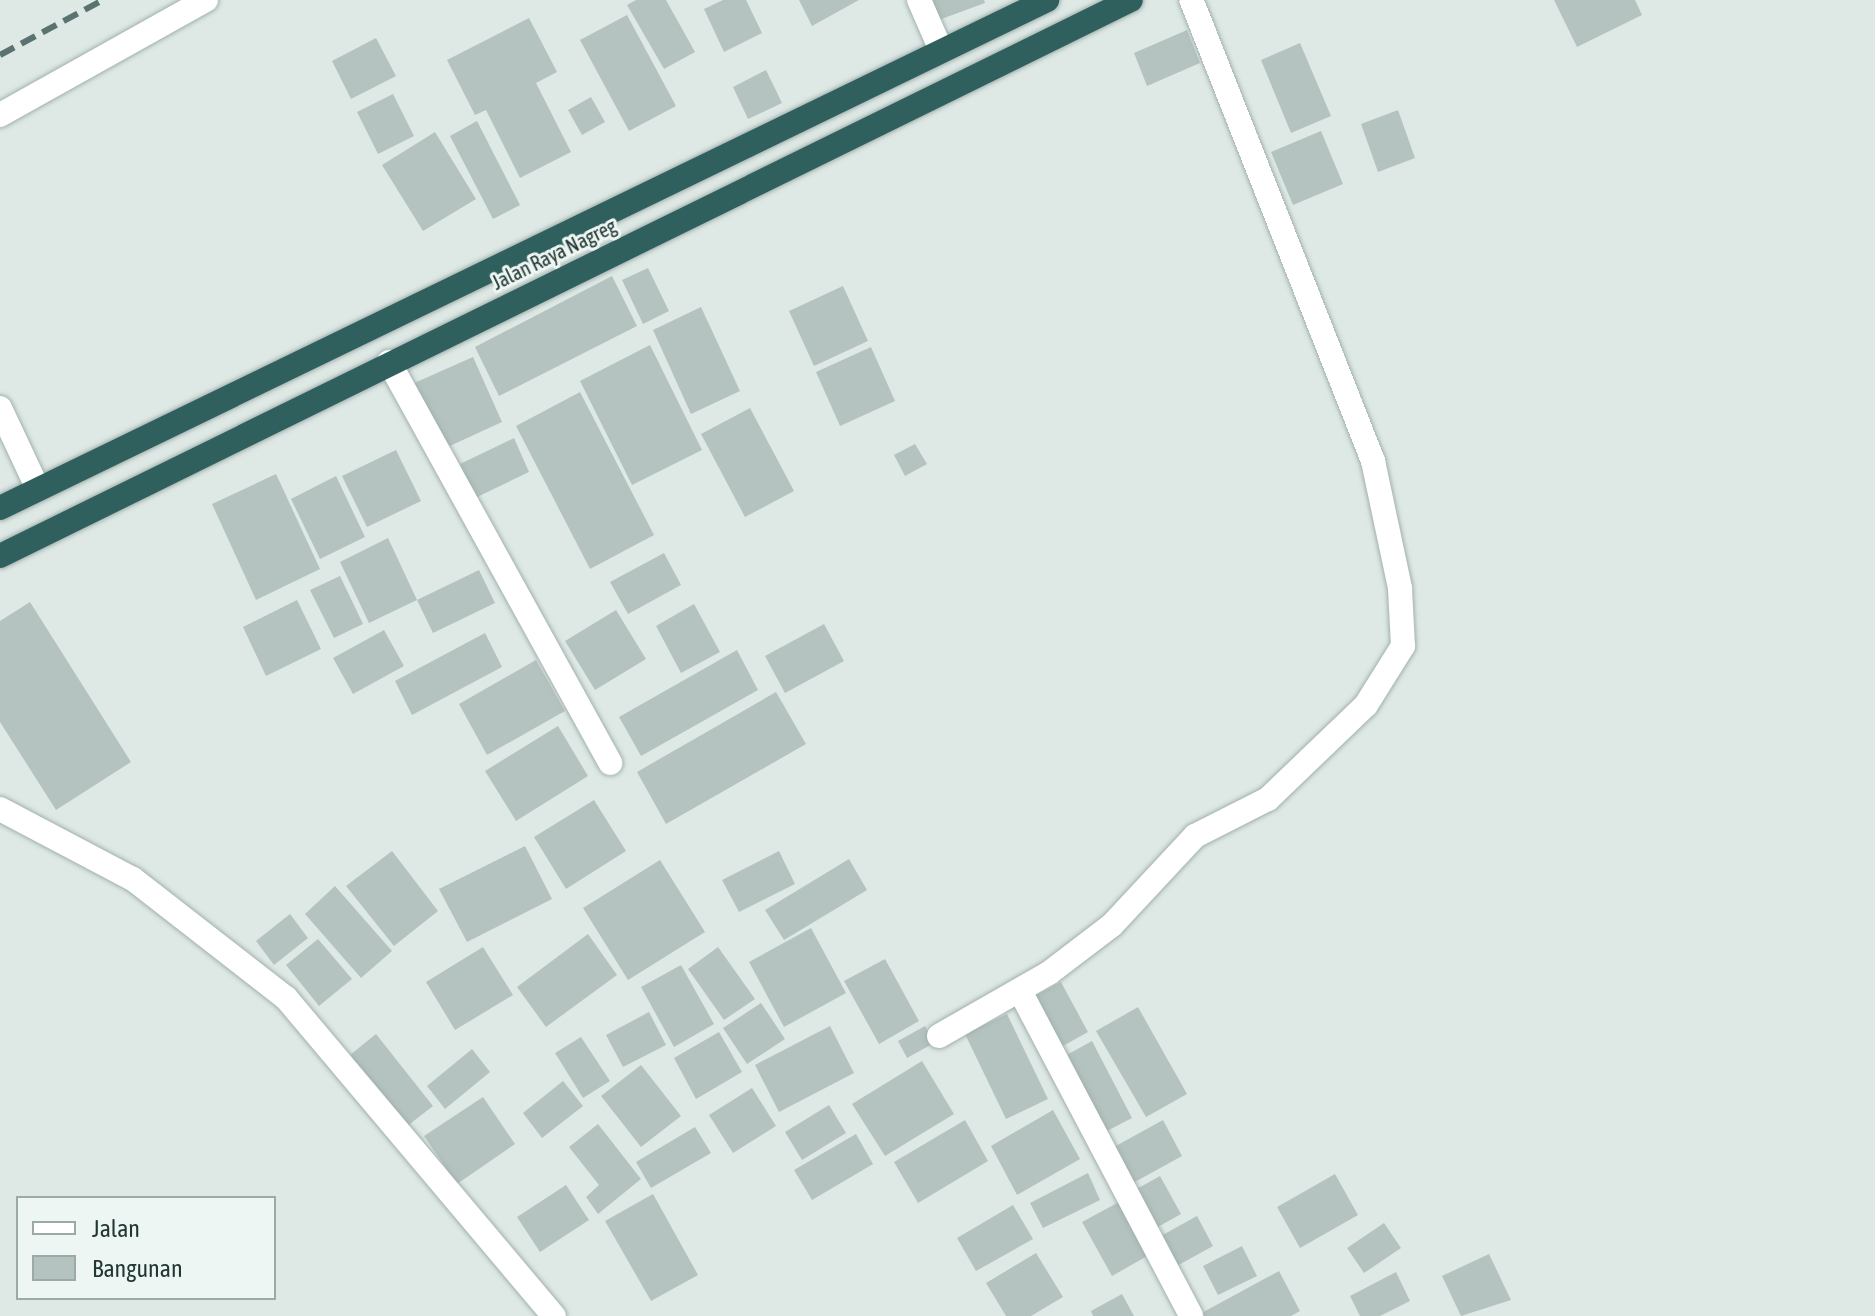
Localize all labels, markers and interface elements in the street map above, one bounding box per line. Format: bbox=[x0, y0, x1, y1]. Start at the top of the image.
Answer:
street label: Jalan Raya Nagreg bbox=[488, 214, 620, 294]
legend bbox=[16, 1196, 276, 1300]
text: Jalan bbox=[92, 1215, 140, 1242]
text: Bangunan bbox=[92, 1255, 183, 1282]

